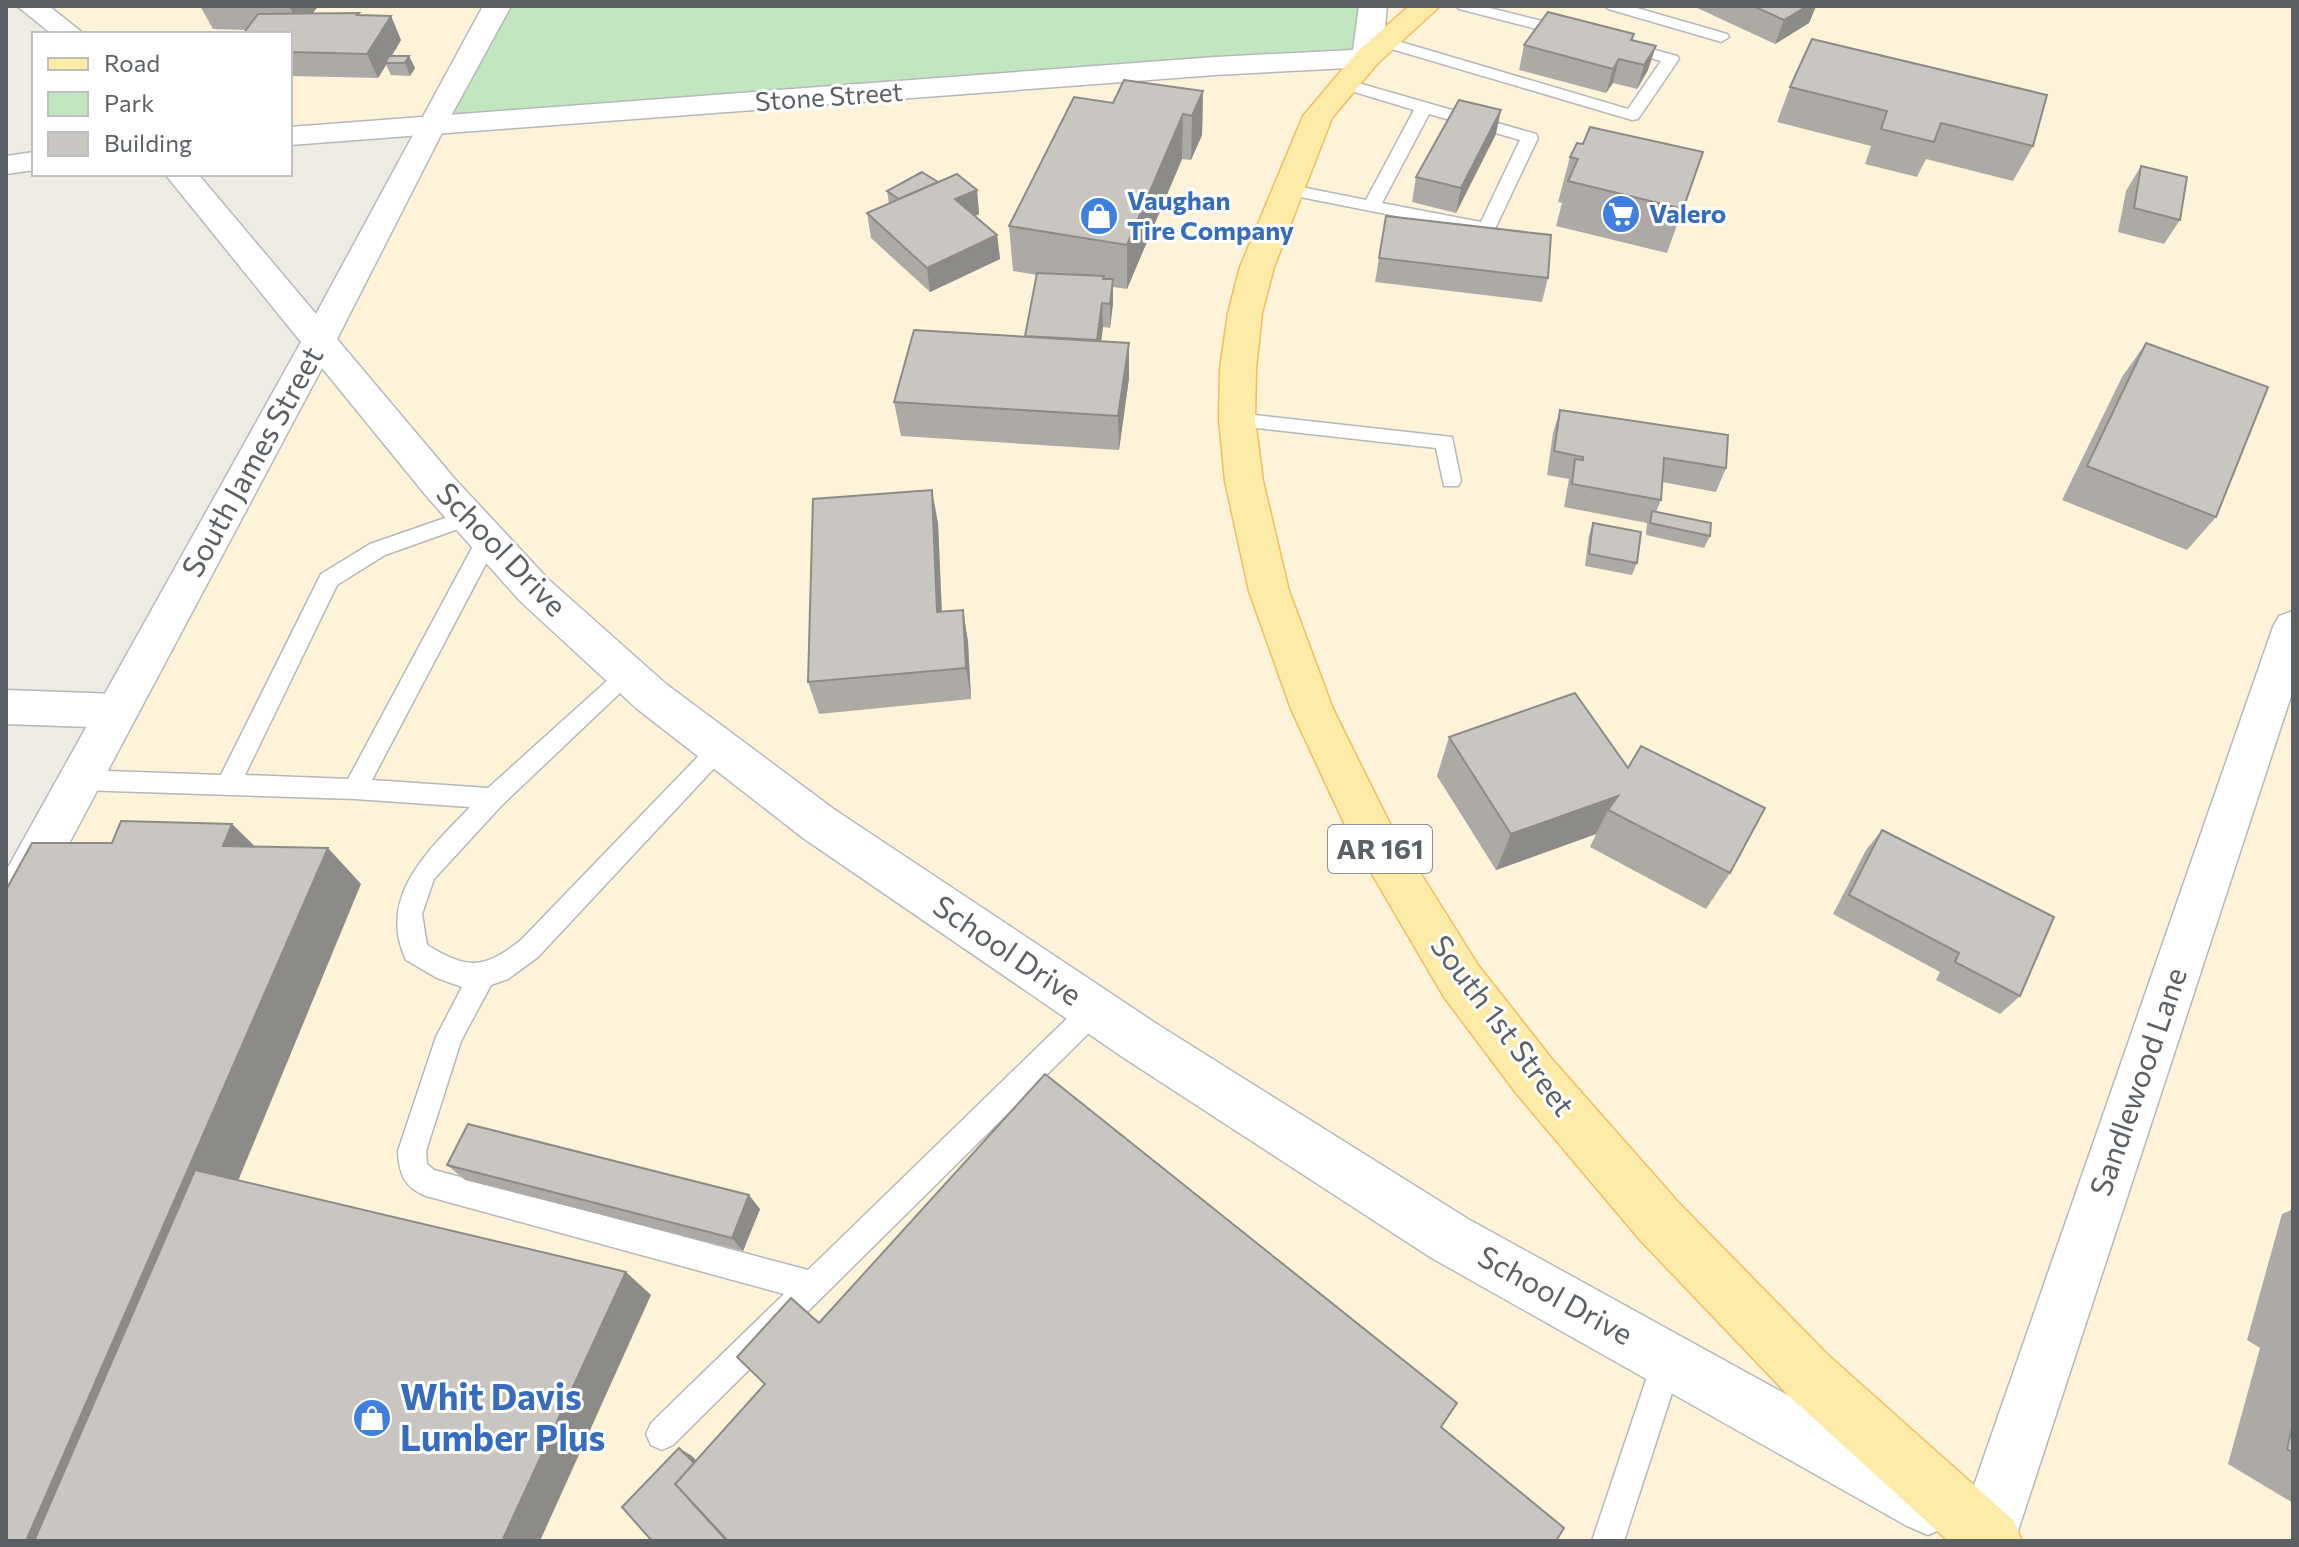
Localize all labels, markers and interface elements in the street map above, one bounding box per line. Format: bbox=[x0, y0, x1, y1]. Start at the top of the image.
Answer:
legend bbox=[32, 32, 292, 176]
text: Road bbox=[104, 48, 160, 77]
street label: Stone Street bbox=[754, 75, 904, 116]
text: Park bbox=[104, 88, 154, 117]
text: Building bbox=[104, 128, 192, 157]
place label: Vaughan Tire Company bbox=[1127, 184, 1294, 245]
supermarket icon: Valero bbox=[1600, 193, 1642, 235]
shop icon: Vaughan Tire Company bbox=[1078, 195, 1120, 237]
place label: Valero bbox=[1649, 197, 1726, 228]
street label: South James Street bbox=[172, 339, 330, 583]
street label: School Drive bbox=[430, 474, 576, 623]
road number: AR 161 bbox=[1328, 825, 1432, 873]
street label: School Drive bbox=[927, 886, 1090, 1012]
street label: South 1st Street bbox=[1424, 927, 1584, 1122]
street label: Sandlewood Lane bbox=[2080, 962, 2193, 1200]
street label: School Drive bbox=[1472, 1236, 1640, 1352]
place label: Whit Davis Lumber Plus bbox=[400, 1373, 605, 1458]
shop icon: Whit Davis Lumber Plus bbox=[351, 1397, 393, 1439]

